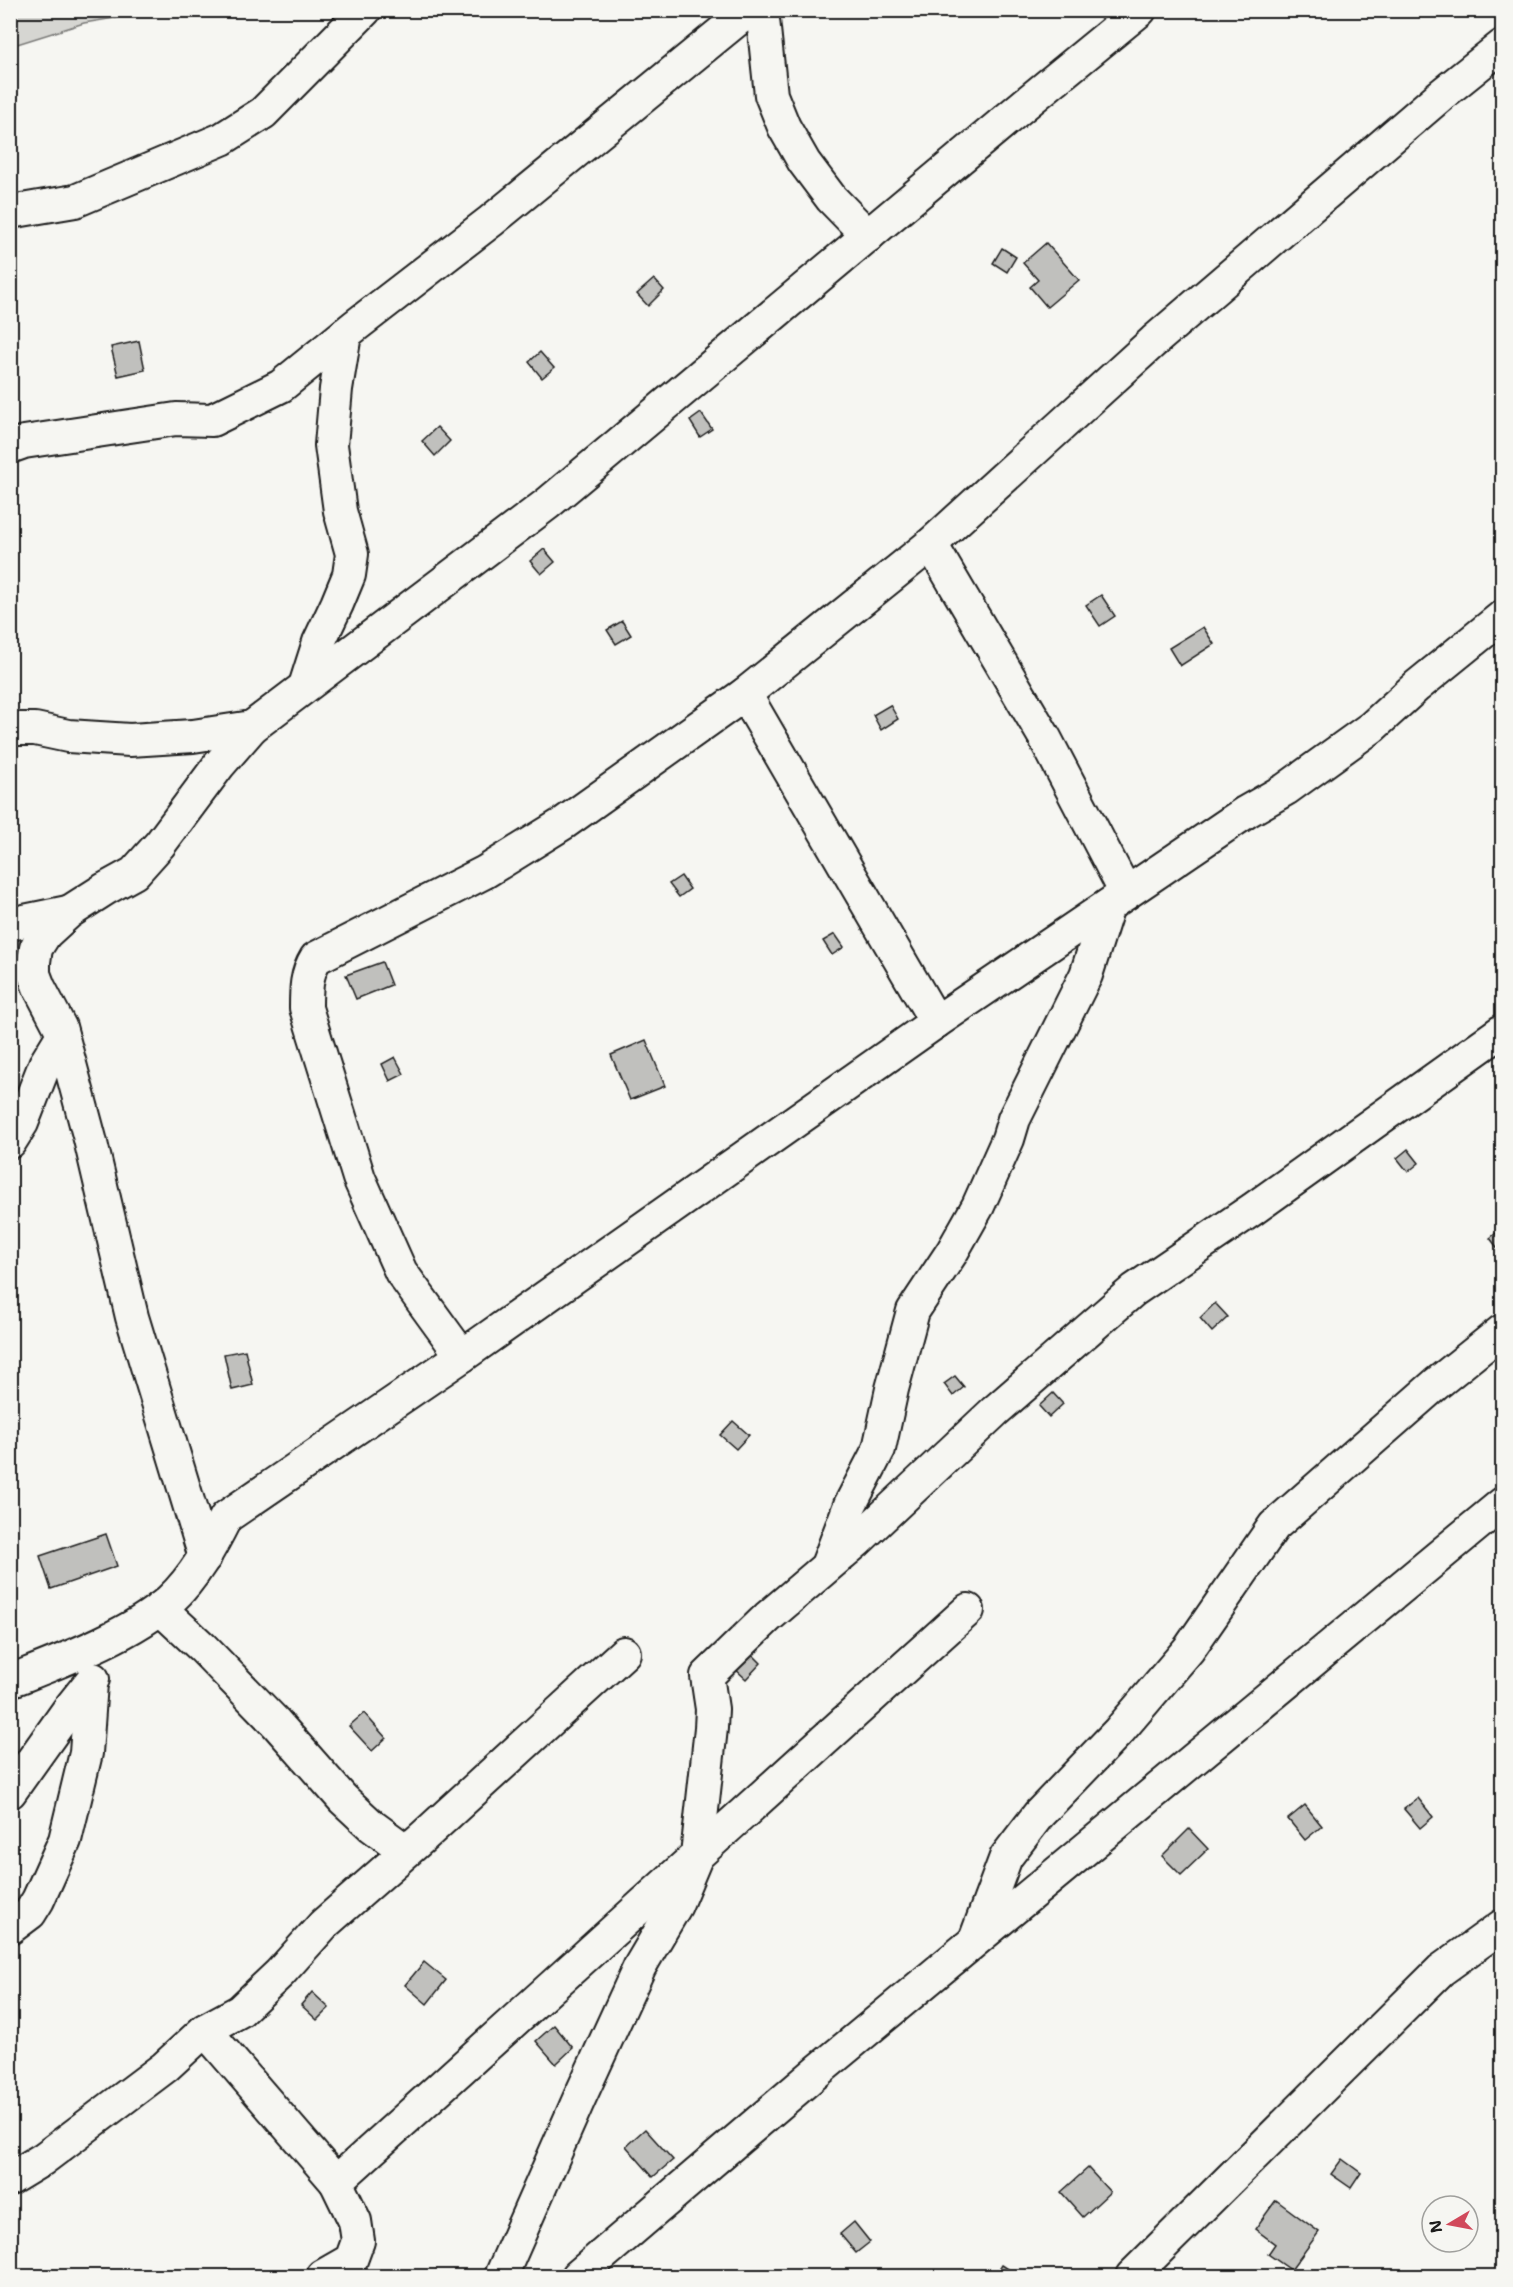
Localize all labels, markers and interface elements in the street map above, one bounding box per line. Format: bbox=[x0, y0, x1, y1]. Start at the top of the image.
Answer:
north arrow bbox=[1420, 2194, 1480, 2254]
text: N bbox=[1424, 2218, 1447, 2235]

